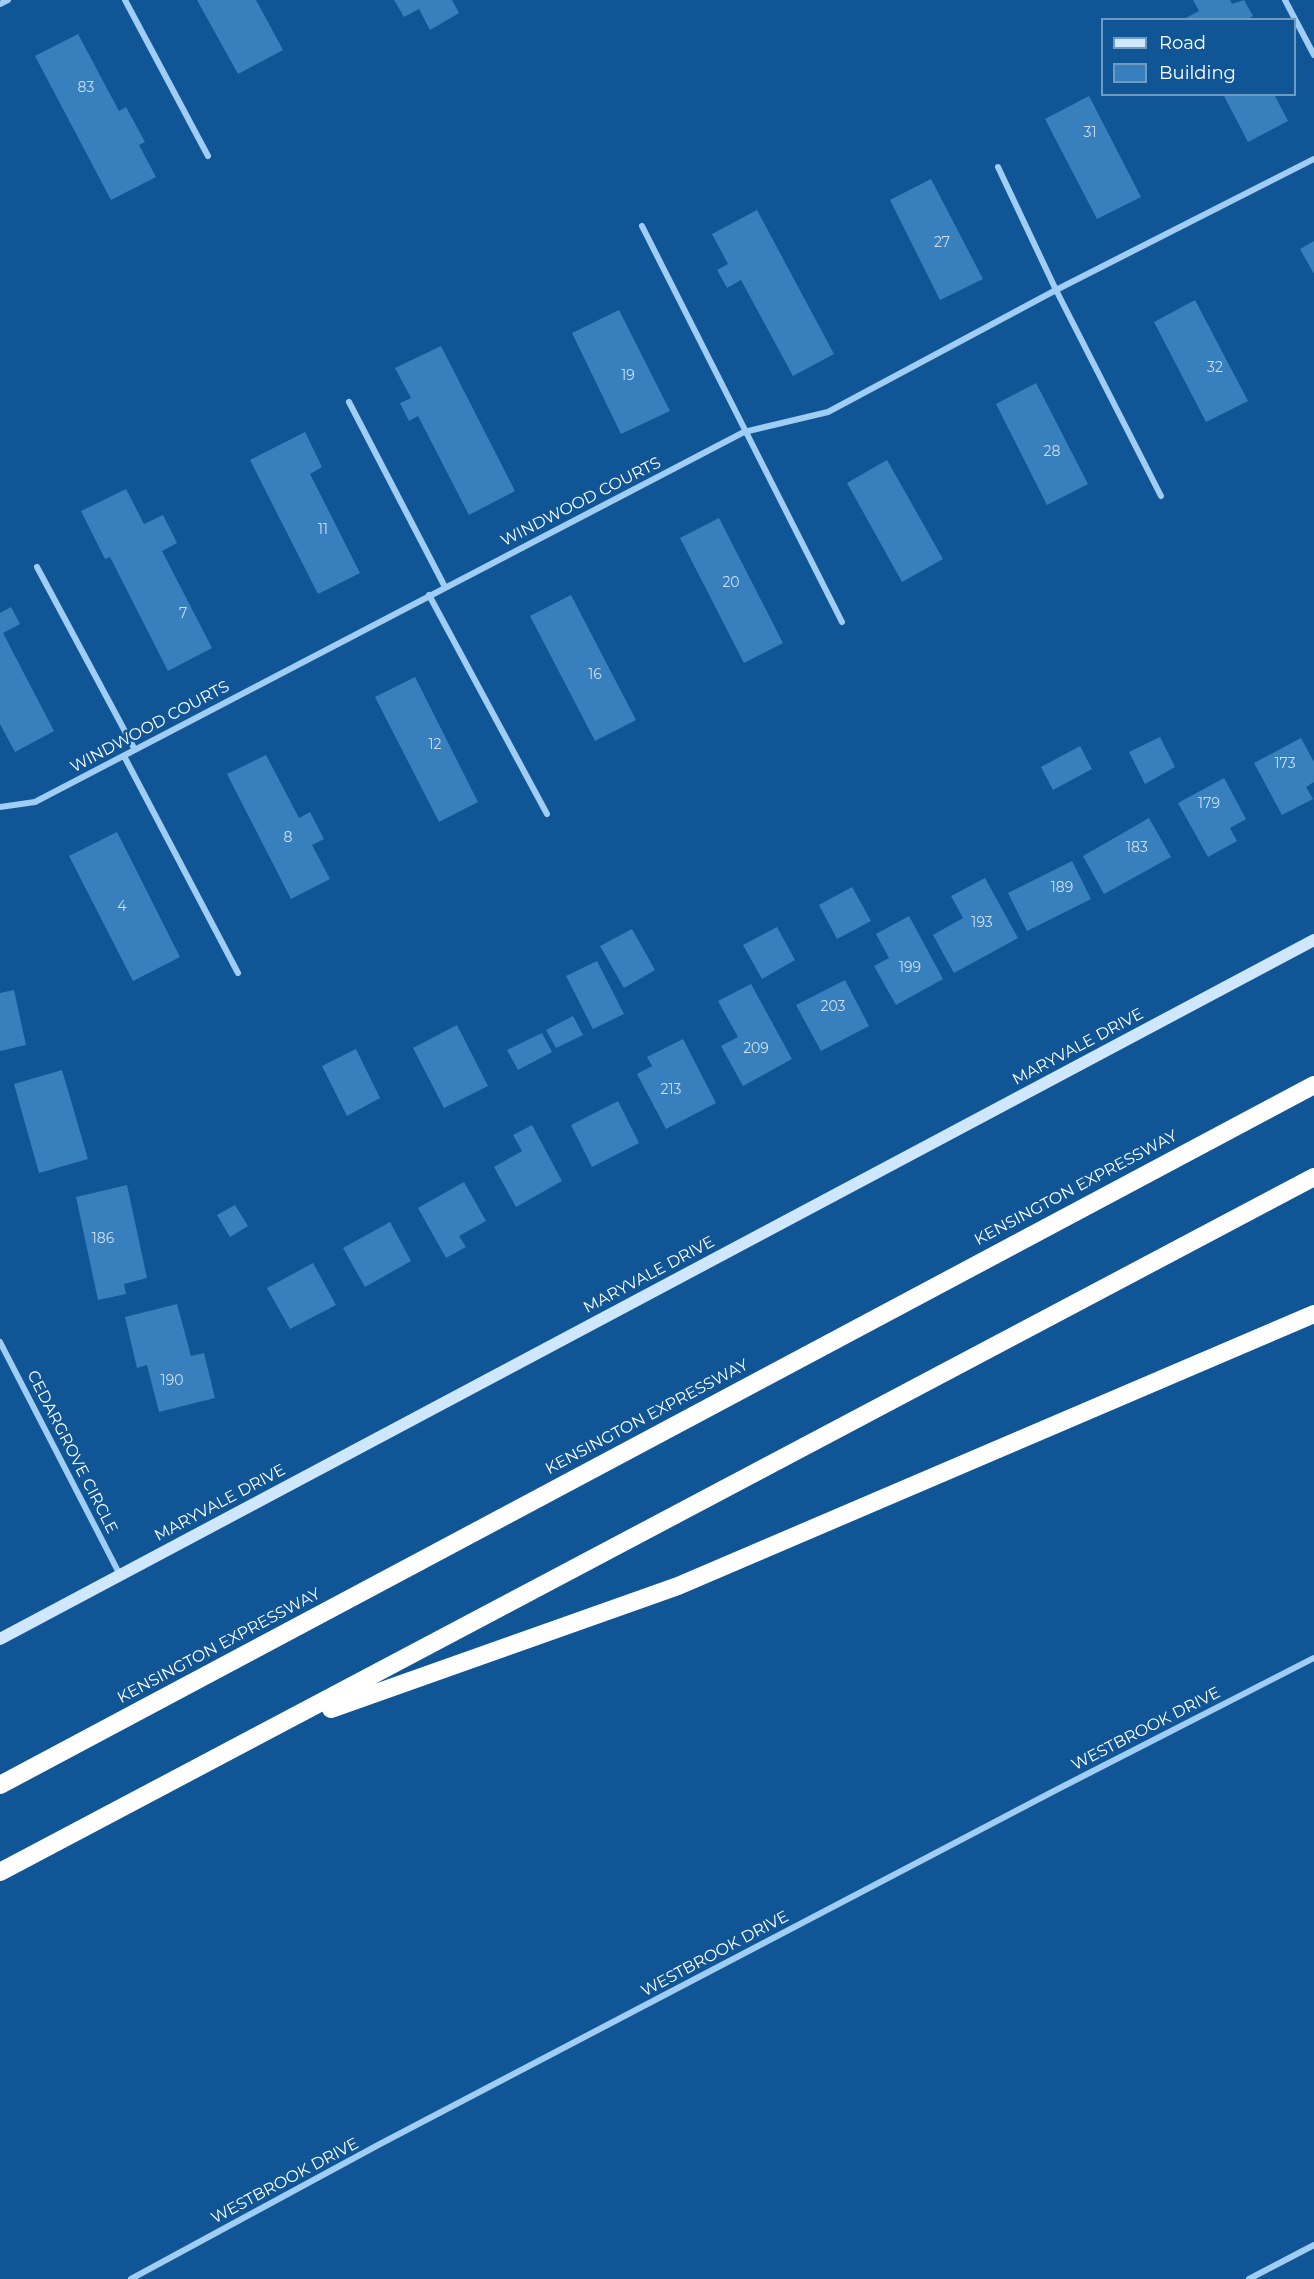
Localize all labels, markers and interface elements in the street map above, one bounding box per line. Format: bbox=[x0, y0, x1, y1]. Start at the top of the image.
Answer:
legend bbox=[1101, 18, 1296, 96]
text: Road bbox=[1159, 32, 1206, 54]
text: Building bbox=[1159, 62, 1236, 84]
house number: 83 bbox=[78, 80, 94, 96]
house number: 31 bbox=[1084, 125, 1096, 141]
house number: 27 bbox=[934, 235, 950, 251]
house number: 32 bbox=[1207, 360, 1223, 376]
house number: 19 bbox=[621, 368, 635, 384]
house number: 28 bbox=[1044, 444, 1060, 460]
street label: WINDWOOD COURTS bbox=[498, 453, 664, 551]
house number: 11 bbox=[318, 522, 328, 538]
house number: 20 bbox=[722, 575, 740, 591]
house number: 7 bbox=[179, 606, 187, 622]
house number: 16 bbox=[588, 667, 602, 683]
street label: WINDWOOD COURTS bbox=[67, 677, 233, 777]
house number: 12 bbox=[428, 737, 442, 753]
house number: 173 bbox=[1274, 756, 1296, 772]
house number: 179 bbox=[1198, 796, 1220, 812]
house number: 8 bbox=[284, 830, 292, 846]
house number: 183 bbox=[1126, 840, 1148, 856]
house number: 189 bbox=[1051, 880, 1073, 896]
house number: 4 bbox=[117, 899, 127, 915]
house number: 193 bbox=[971, 915, 993, 931]
house number: 199 bbox=[899, 960, 921, 976]
house number: 203 bbox=[821, 999, 845, 1015]
street label: MARYVALE DRIVE bbox=[1009, 1004, 1147, 1090]
house number: 209 bbox=[743, 1041, 769, 1057]
house number: 213 bbox=[661, 1082, 681, 1098]
street label: KENSINGTON EXPRESSWAY bbox=[971, 1126, 1181, 1250]
house number: 186 bbox=[92, 1231, 114, 1247]
street label: MARYVALE DRIVE bbox=[580, 1232, 718, 1318]
street label: KENSINGTON EXPRESSWAY bbox=[542, 1355, 752, 1479]
street label: CEDARGROVE CIRCLE bbox=[23, 1367, 121, 1537]
house number: 190 bbox=[161, 1373, 183, 1389]
street label: MARYVALE DRIVE bbox=[151, 1460, 289, 1546]
street label: KENSINGTON EXPRESSWAY bbox=[114, 1584, 324, 1708]
street label: WESTBROOK DRIVE bbox=[1069, 1683, 1223, 1775]
street label: WESTBROOK DRIVE bbox=[638, 1907, 792, 2001]
street label: WESTBROOK DRIVE bbox=[208, 2134, 362, 2228]

